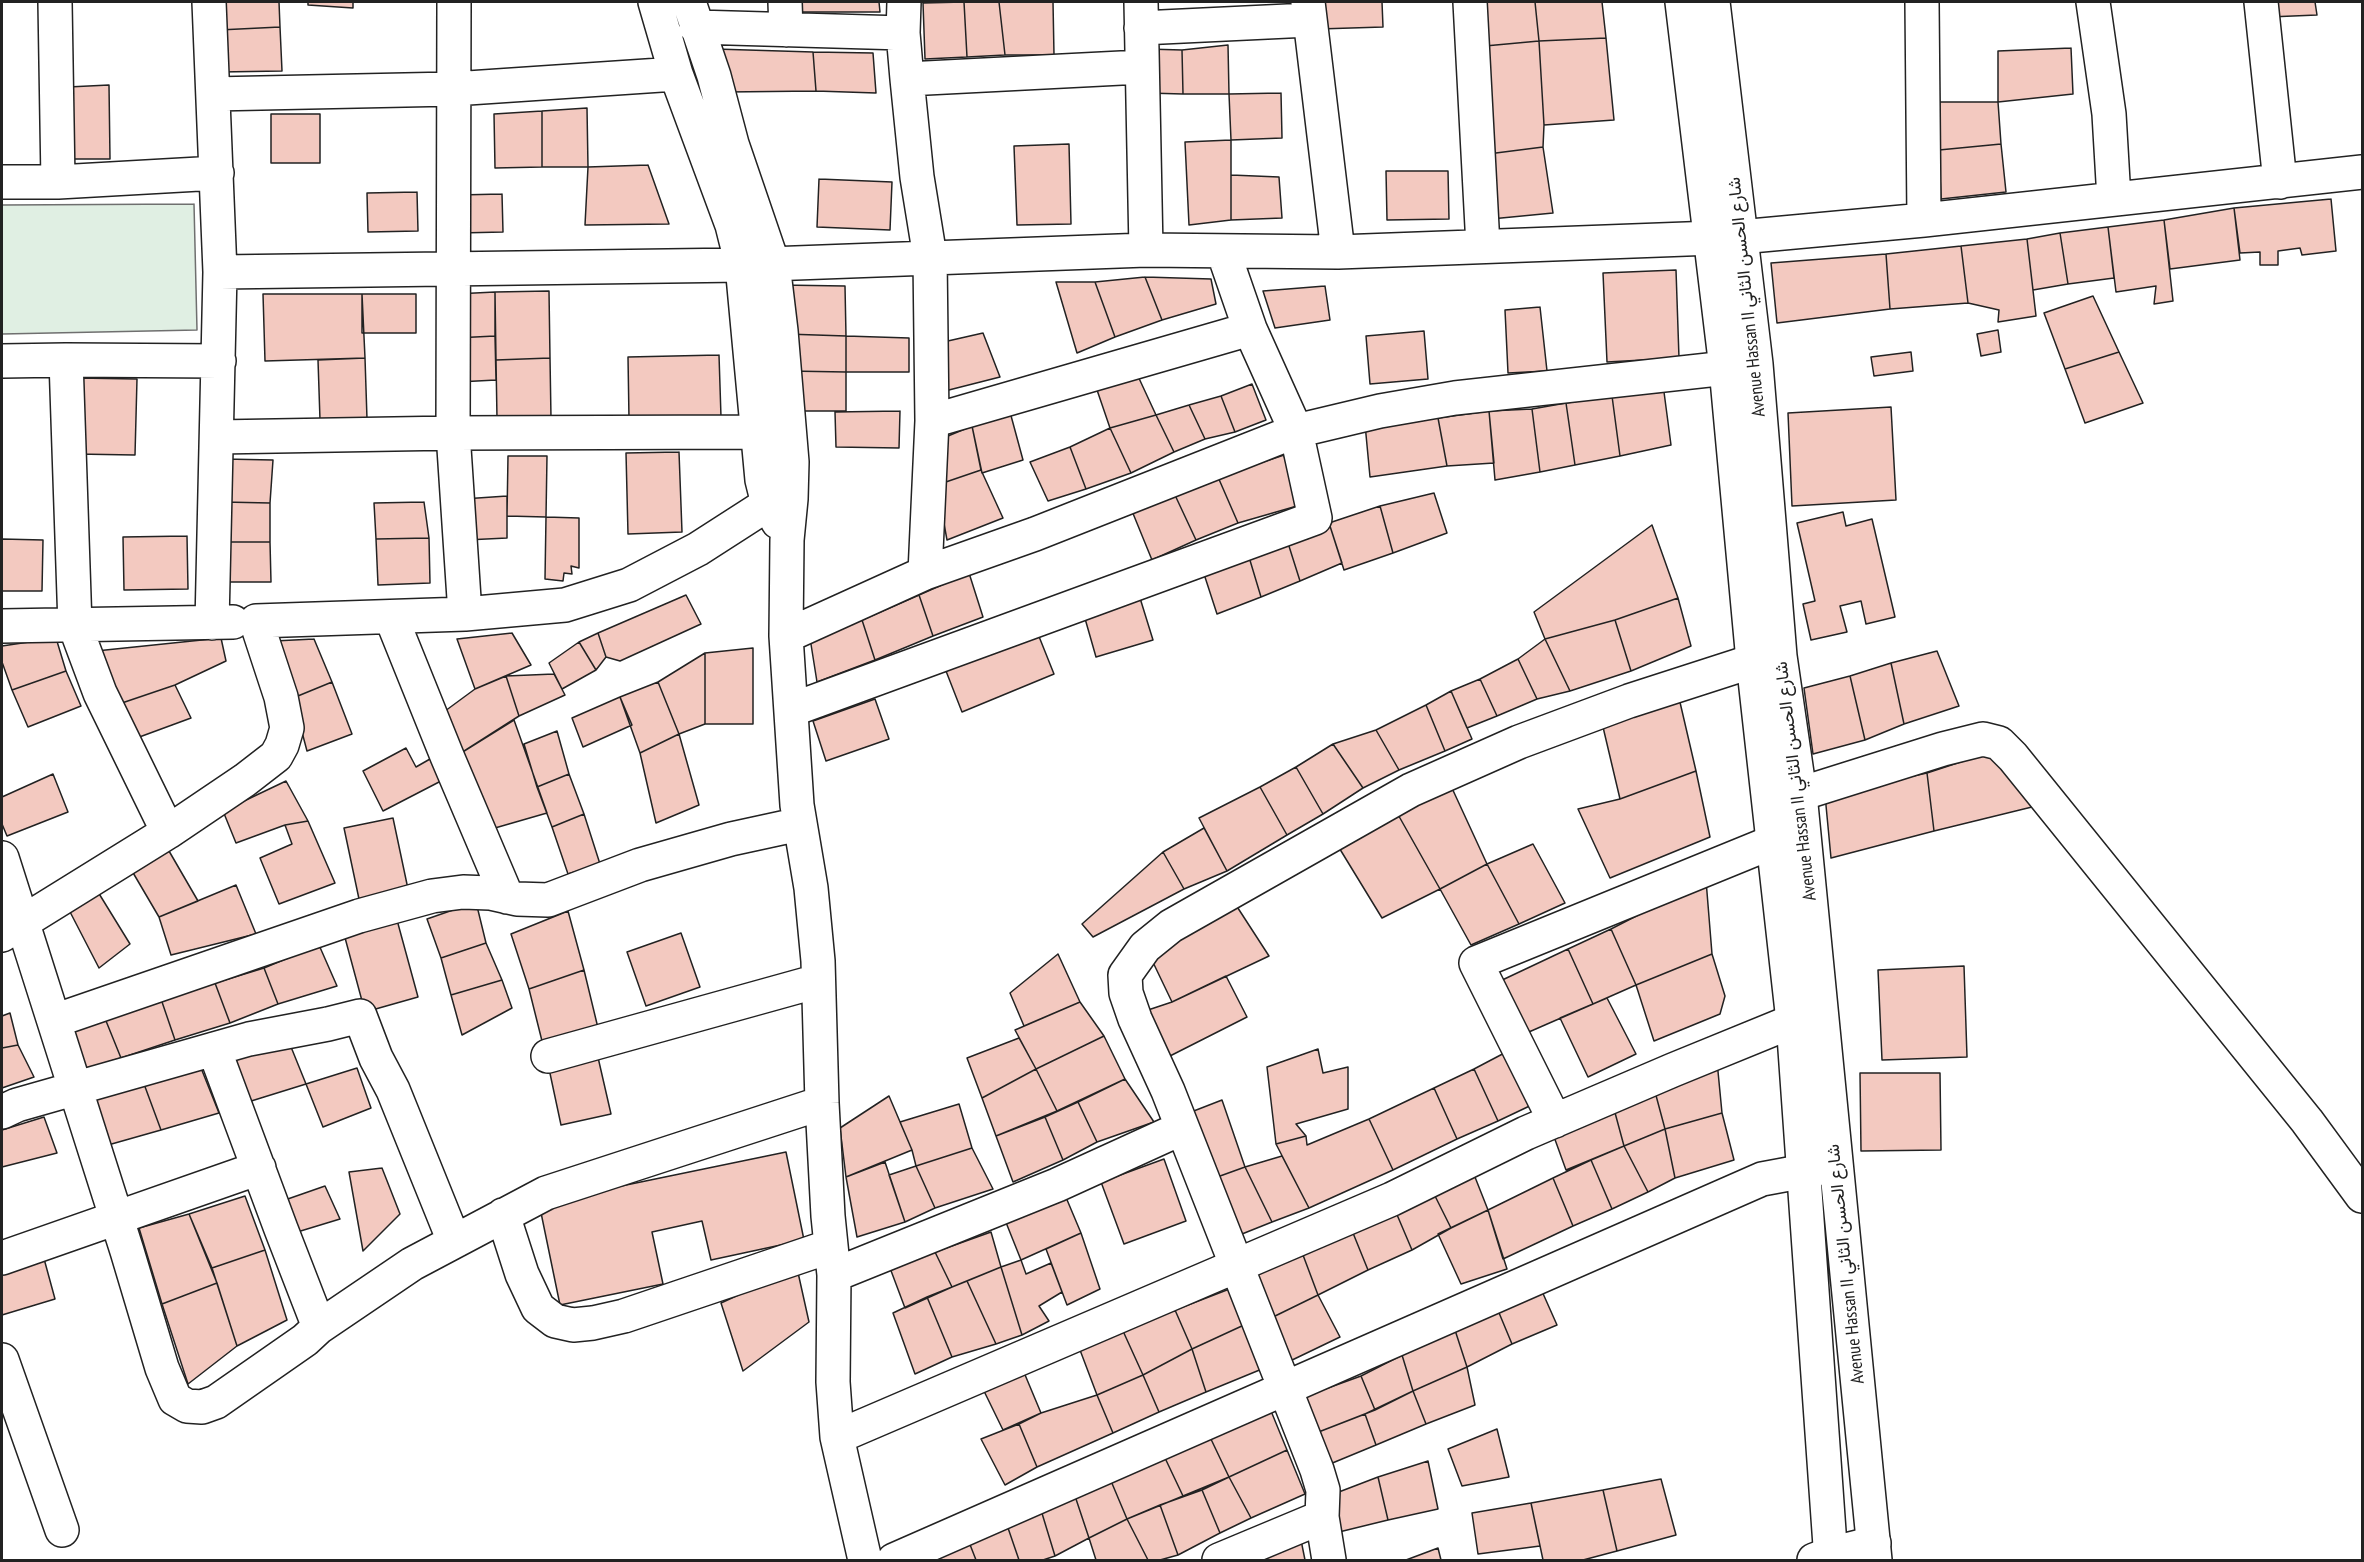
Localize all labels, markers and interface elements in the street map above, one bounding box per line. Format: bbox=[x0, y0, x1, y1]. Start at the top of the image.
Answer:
street label: Avenue Hassan II شارع الحسن الثاني bbox=[1724, 176, 1770, 418]
street label: Avenue Hassan II شارع الحسن الثاني bbox=[1771, 660, 1821, 902]
street label: Avenue Hassan II شارع الحسن الثاني bbox=[1823, 1143, 1869, 1385]

